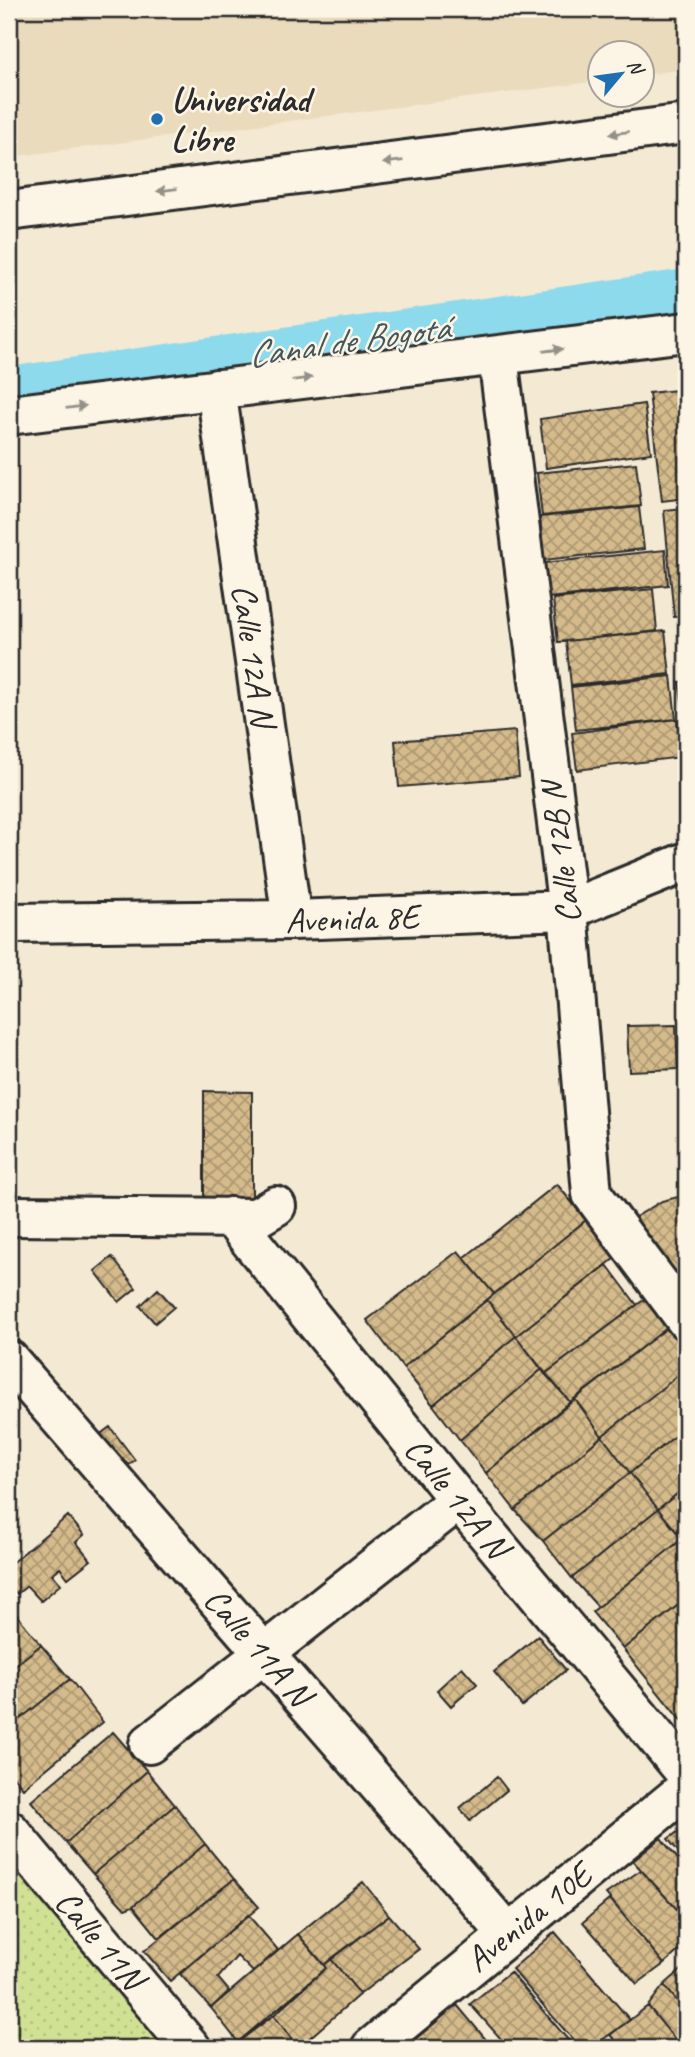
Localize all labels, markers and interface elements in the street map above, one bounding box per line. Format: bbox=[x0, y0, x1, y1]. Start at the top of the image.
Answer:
north arrow bbox=[586, 38, 656, 108]
text: N bbox=[622, 55, 650, 80]
place label: Universidad Libre bbox=[171, 77, 315, 162]
marker: Universidad Libre bbox=[149, 111, 165, 127]
one-way arrow bbox=[607, 128, 629, 139]
one-way arrow bbox=[382, 156, 404, 167]
one-way arrow bbox=[156, 185, 178, 196]
water label: Canal de Bogotá bbox=[244, 302, 460, 378]
one-way arrow bbox=[542, 344, 564, 355]
one-way arrow bbox=[291, 374, 313, 385]
one-way arrow bbox=[66, 401, 88, 412]
street label: Calle 12A N bbox=[221, 582, 286, 733]
street label: Calle 12B N bbox=[529, 775, 591, 926]
street label: Avenida 8E bbox=[285, 894, 424, 943]
street label: Calle 12A N bbox=[394, 1428, 522, 1571]
street label: Calle 11A N bbox=[194, 1578, 324, 1718]
street label: Avenida 10E bbox=[456, 1850, 604, 1982]
street label: Calle 11N bbox=[45, 1880, 157, 2002]

